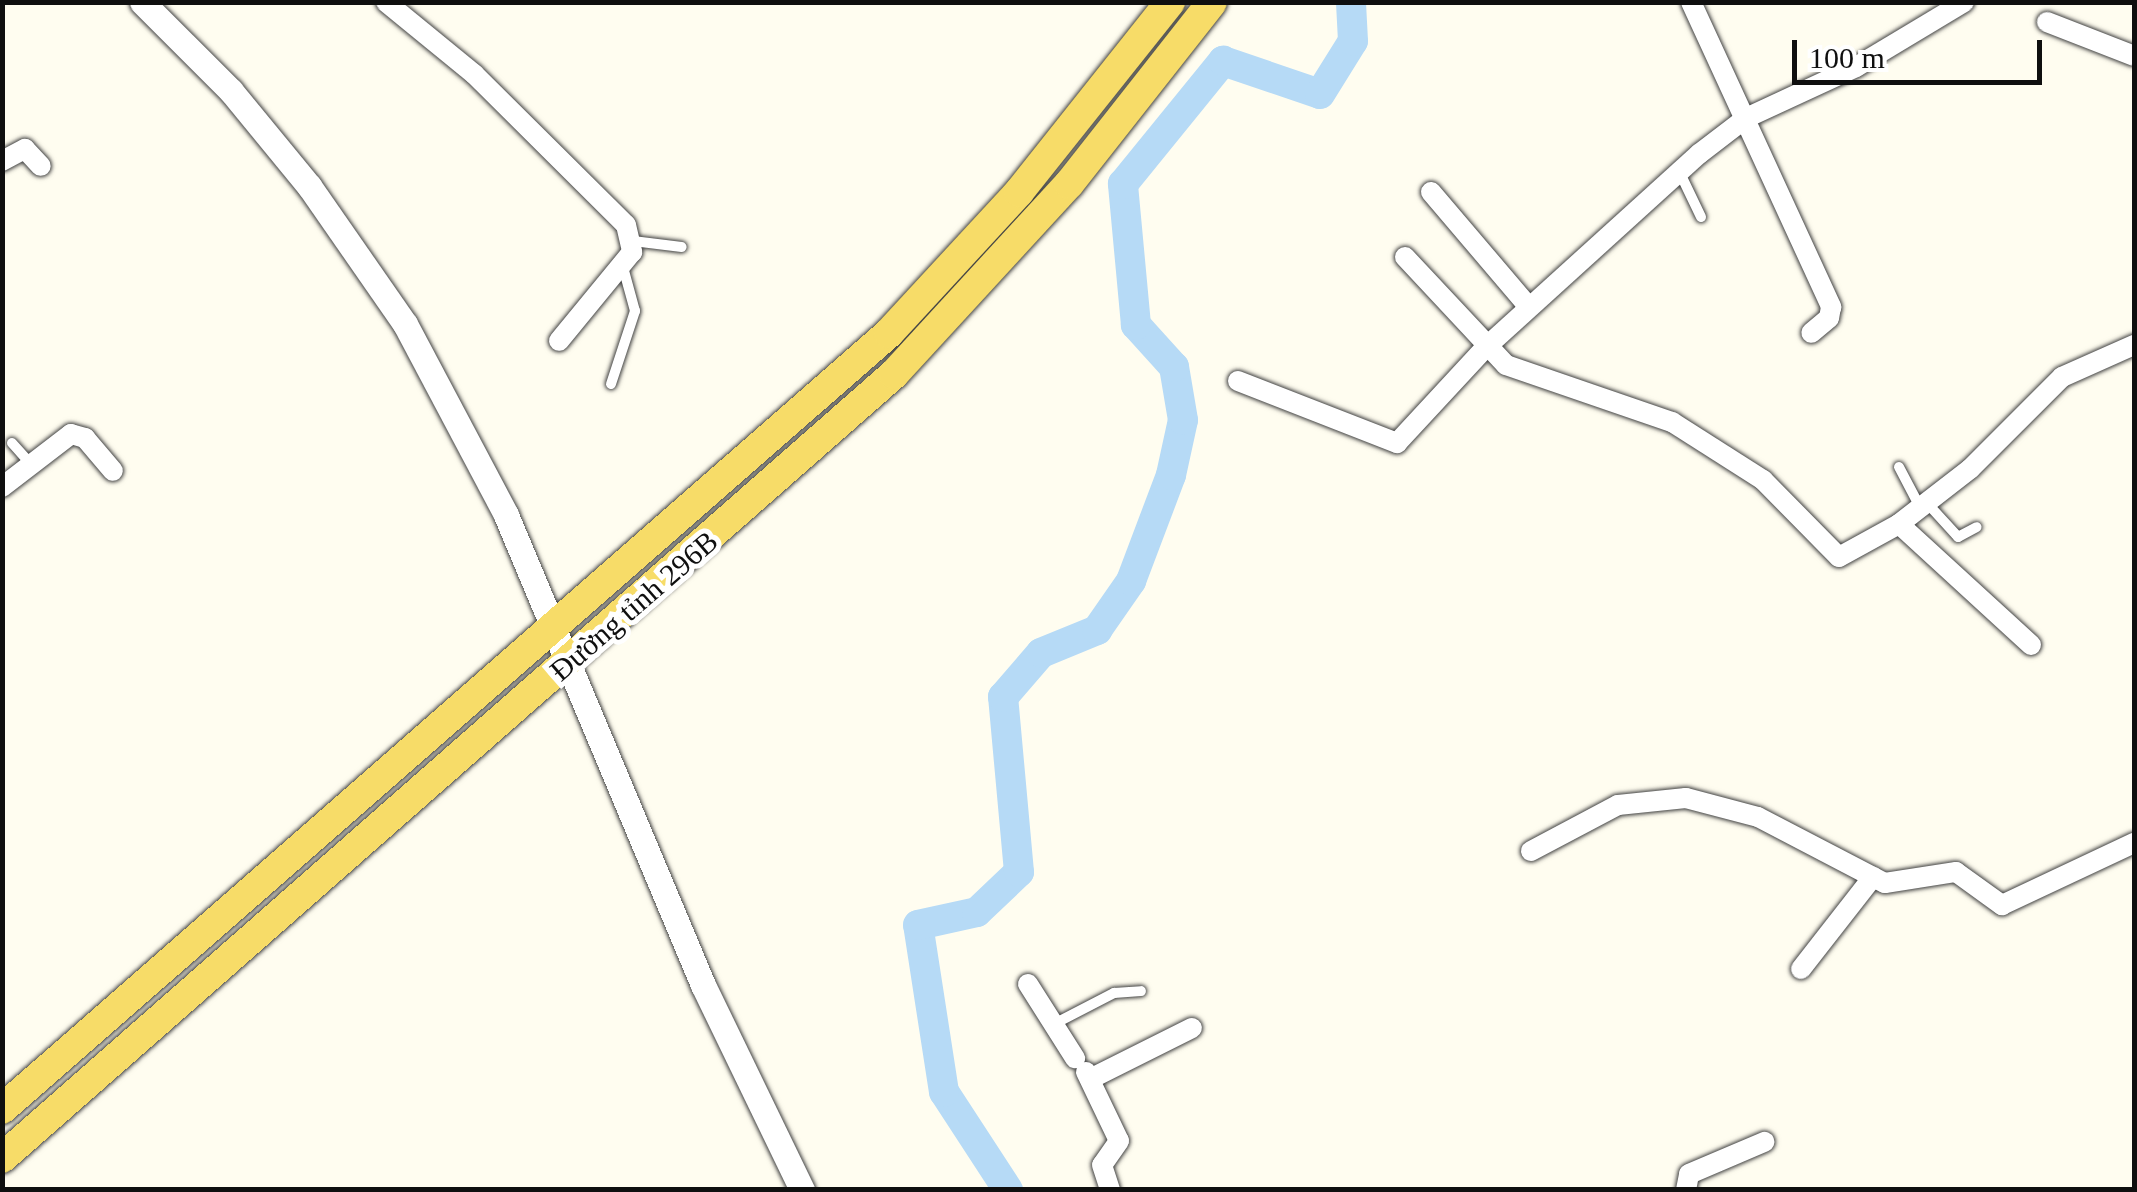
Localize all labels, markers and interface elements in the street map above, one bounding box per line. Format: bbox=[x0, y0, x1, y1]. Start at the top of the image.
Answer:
scale bar bbox=[1797, 20, 2047, 82]
text: 100 m bbox=[1809, 41, 1885, 74]
street label: Đường tỉnh 296B bbox=[543, 523, 725, 689]

